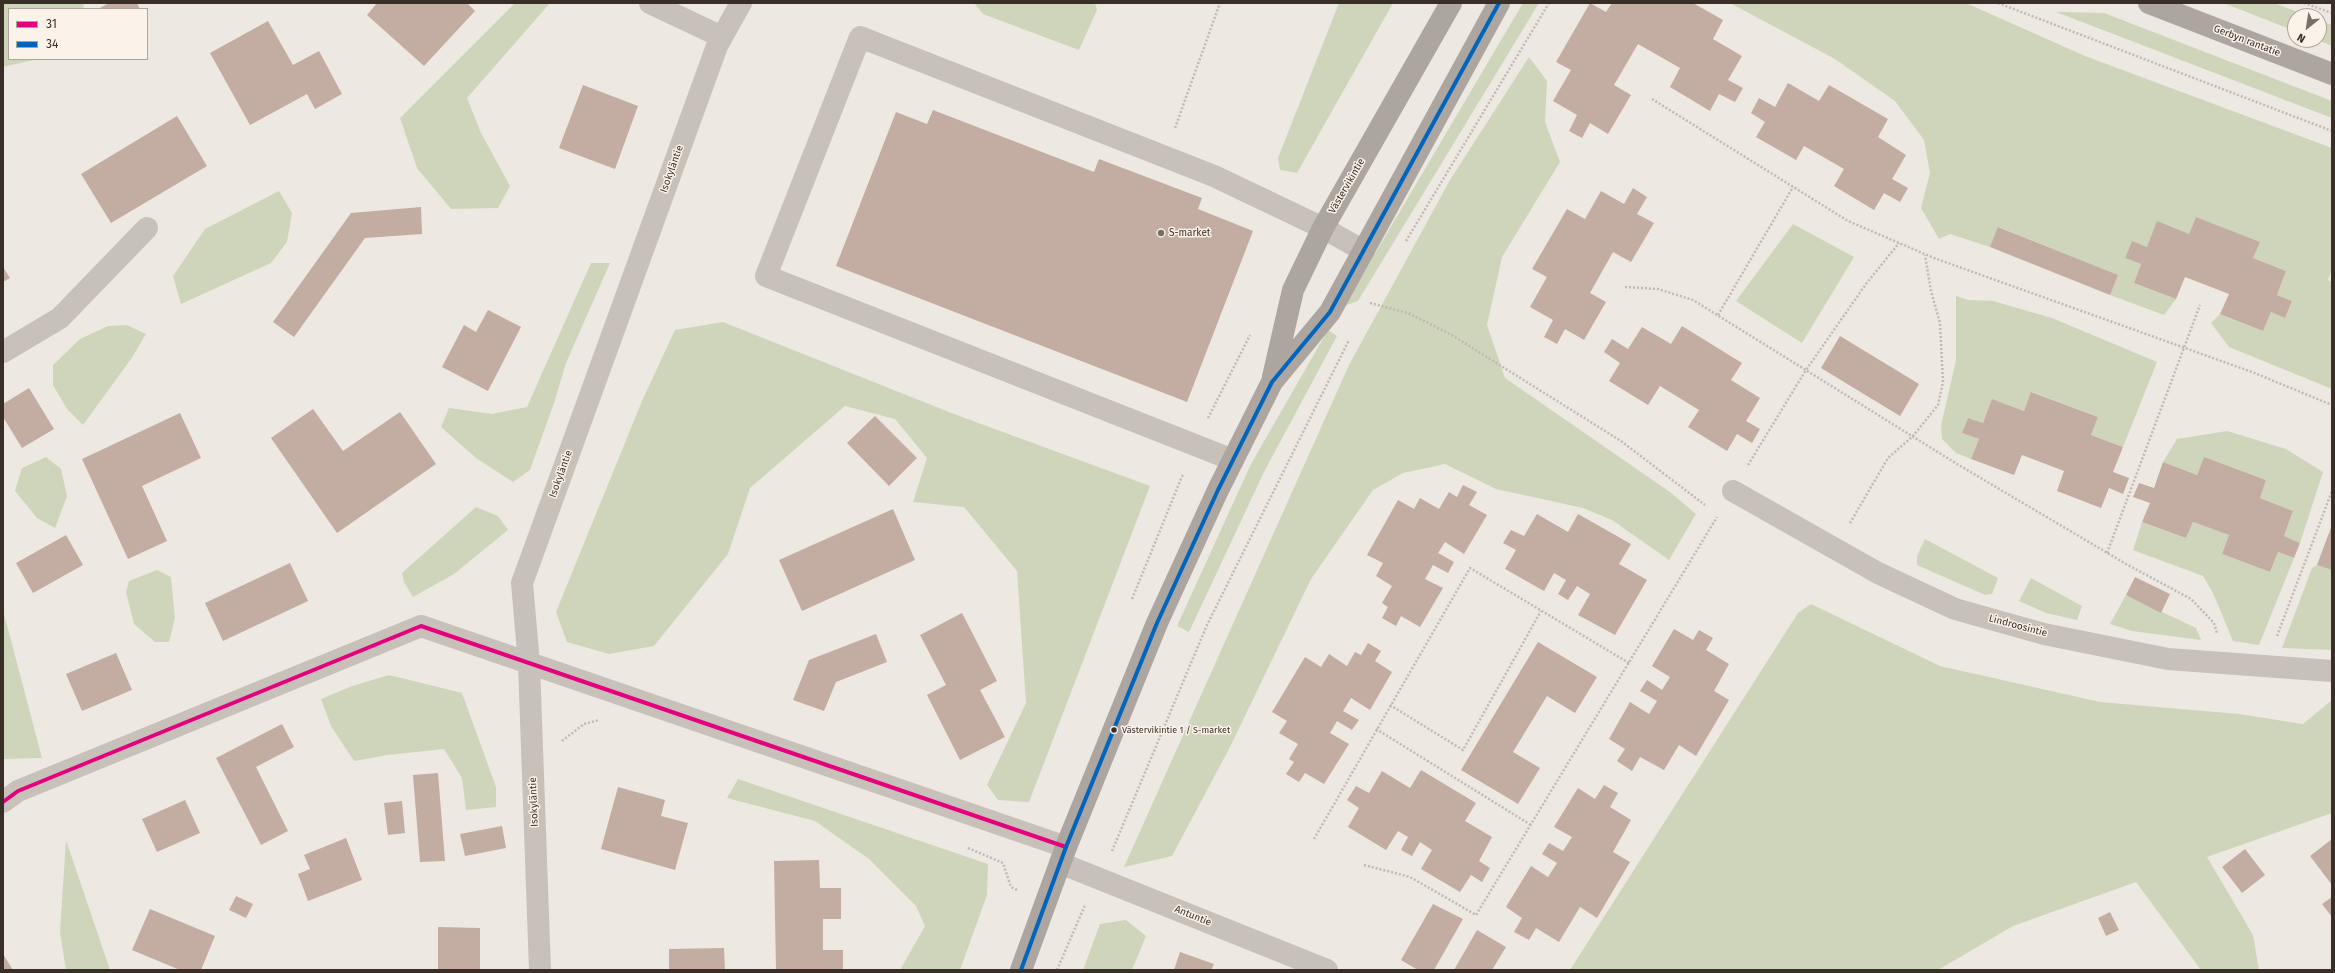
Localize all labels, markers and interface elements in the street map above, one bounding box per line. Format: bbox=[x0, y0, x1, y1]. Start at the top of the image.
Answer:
legend bbox=[8, 8, 148, 60]
north arrow bbox=[2287, 8, 2327, 48]
text: 31 bbox=[46, 17, 57, 31]
street label: Gerbyn rantatie bbox=[2212, 23, 2282, 59]
text: N bbox=[2295, 31, 2308, 45]
text: 34 bbox=[46, 37, 58, 51]
street label: Isokyläntie bbox=[658, 144, 686, 194]
street label: Västervikintie bbox=[1326, 156, 1368, 216]
place label: S-market bbox=[1169, 227, 1210, 239]
marker: S-market bbox=[1156, 228, 1166, 238]
street label: Isokyläntie bbox=[547, 449, 575, 499]
street label: Lindroosintie bbox=[1987, 612, 2049, 640]
marker: Västervikintie 1 / S-market bbox=[1109, 725, 1119, 735]
place label: Västervikintie 1 / S-market bbox=[1122, 725, 1230, 735]
street label: Isokyläntie bbox=[527, 777, 541, 827]
street label: Antuntie bbox=[1173, 903, 1213, 929]

